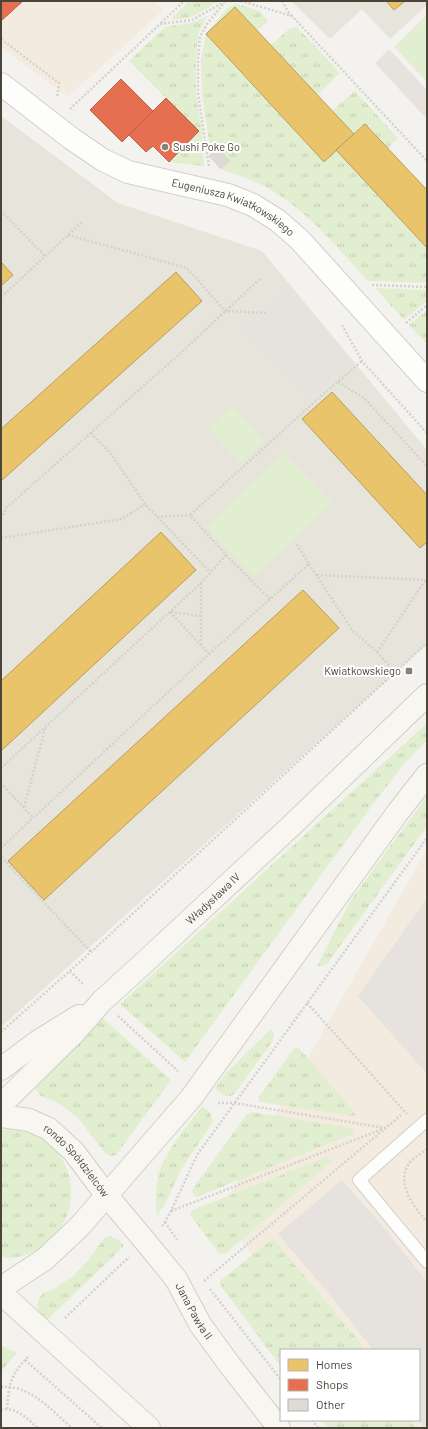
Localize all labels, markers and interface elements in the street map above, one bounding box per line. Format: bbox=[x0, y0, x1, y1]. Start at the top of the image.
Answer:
place label: Sushi Poke Go bbox=[173, 140, 240, 153]
marker: Sushi Poke Go bbox=[160, 142, 170, 152]
street label: Eugeniusza Kwiatkowskiego bbox=[171, 175, 298, 238]
place label: Kwiatkowskiego bbox=[324, 664, 401, 677]
marker: Kwiatkowskiego bbox=[404, 666, 414, 676]
street label: Władysława IV bbox=[183, 870, 243, 927]
street label: rondo Spółdzielców bbox=[42, 1121, 112, 1199]
street label: Jana Pawła II bbox=[173, 1280, 216, 1342]
legend bbox=[280, 1349, 420, 1421]
text: Homes bbox=[316, 1357, 353, 1371]
text: Shops bbox=[316, 1377, 349, 1391]
text: Other bbox=[316, 1397, 346, 1411]

